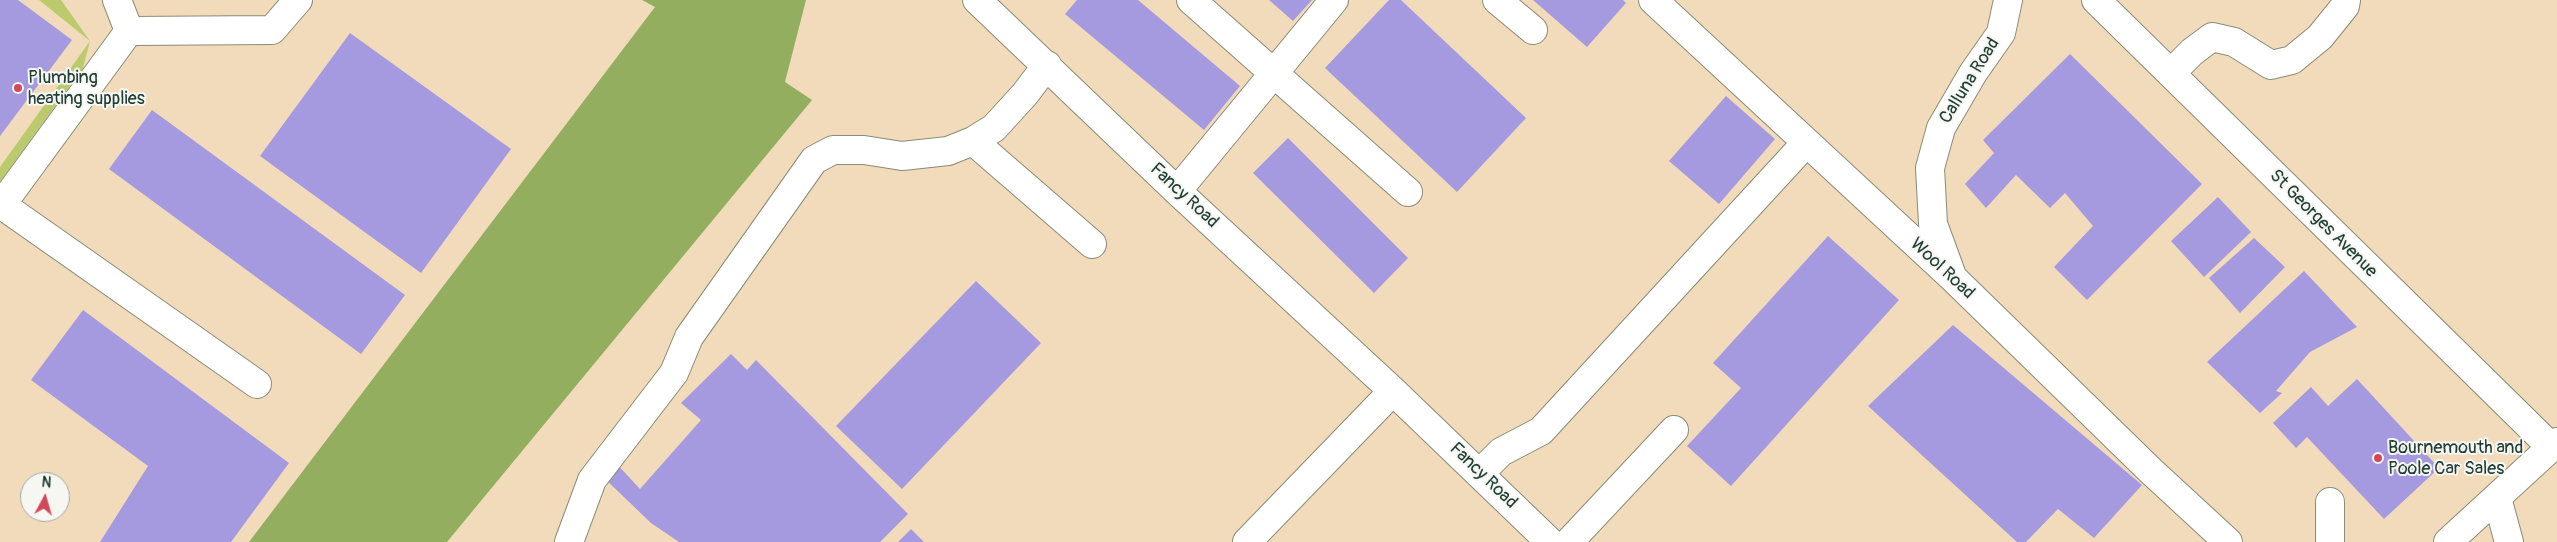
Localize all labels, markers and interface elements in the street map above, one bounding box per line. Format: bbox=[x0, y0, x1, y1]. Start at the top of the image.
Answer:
street label: Calluna Road bbox=[1935, 34, 2005, 128]
place label: Plumbing heating supplies bbox=[28, 67, 145, 110]
marker: Plumbing heating supplies bbox=[12, 82, 24, 94]
street label: Fancy Road bbox=[1145, 159, 1223, 233]
street label: St Georges Avenue bbox=[2265, 166, 2381, 282]
street label: Wool Road bbox=[1905, 234, 1979, 304]
place label: Bournemouth and Poole Car Sales bbox=[2388, 437, 2523, 479]
street label: Fancy Road bbox=[1445, 438, 1521, 514]
marker: Bournemouth and Poole Car Sales bbox=[2372, 452, 2384, 464]
north arrow bbox=[20, 472, 70, 522]
text: N bbox=[41, 474, 52, 492]

